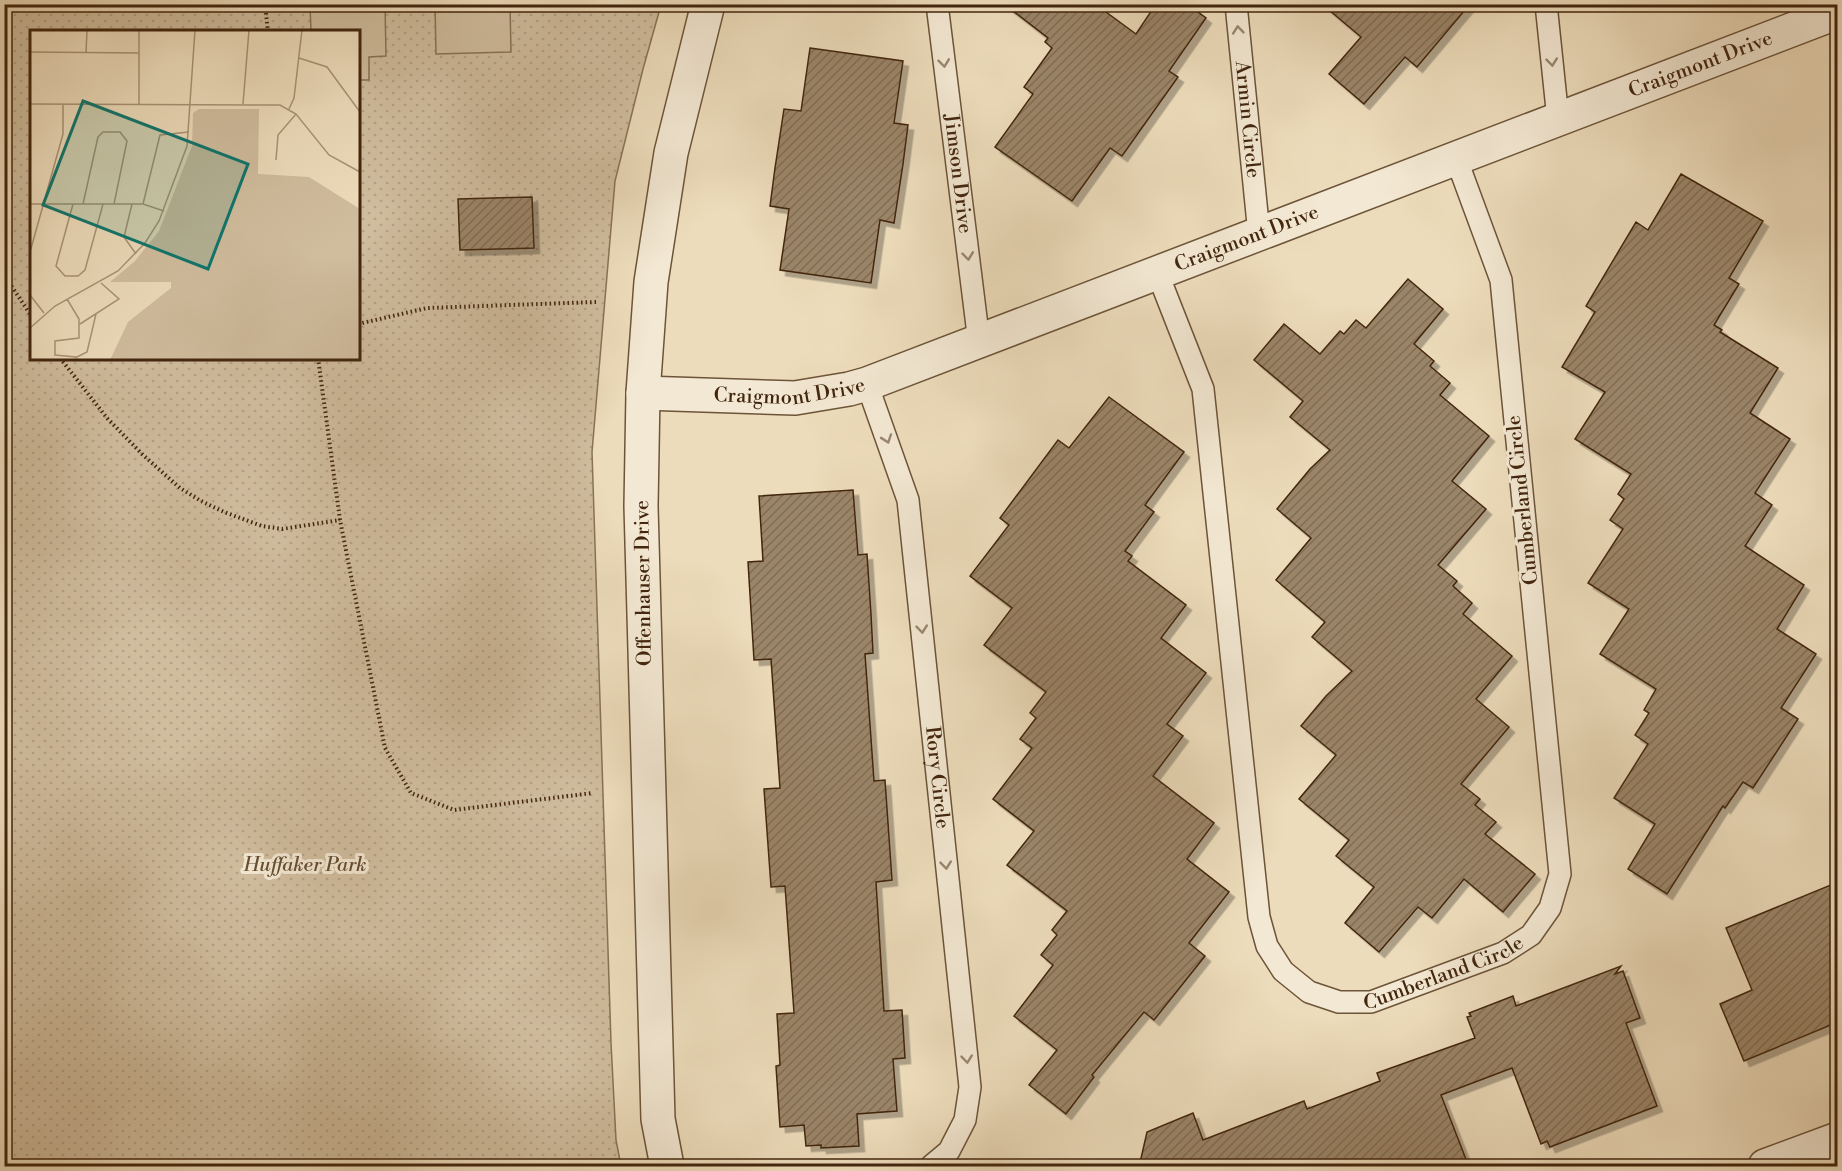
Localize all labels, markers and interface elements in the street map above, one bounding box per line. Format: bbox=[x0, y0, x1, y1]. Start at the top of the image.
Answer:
one-way arrow bbox=[1232, 25, 1245, 34]
street label: Craigmont Drive bbox=[1625, 26, 1776, 104]
inset map bbox=[30, 30, 360, 360]
one-way arrow bbox=[1545, 57, 1557, 67]
one-way arrow bbox=[937, 58, 950, 67]
street label: Armin Circle bbox=[1229, 59, 1266, 179]
street label: Jimson Drive bbox=[938, 111, 978, 235]
street label: Craigmont Drive bbox=[1171, 200, 1322, 277]
one-way arrow bbox=[962, 251, 974, 261]
street label: Craigmont Drive bbox=[713, 373, 868, 411]
street label: Cumberland Circle bbox=[1502, 414, 1544, 586]
one-way arrow bbox=[879, 433, 892, 444]
street label: Offenhauser Drive bbox=[630, 500, 658, 666]
one-way arrow bbox=[915, 625, 928, 634]
street label: Rory Circle bbox=[919, 725, 955, 830]
park label: Huffaker Park bbox=[243, 853, 367, 878]
one-way arrow bbox=[940, 861, 952, 870]
street label: Cumberland Circle bbox=[1363, 931, 1528, 1015]
one-way arrow bbox=[960, 1055, 973, 1064]

